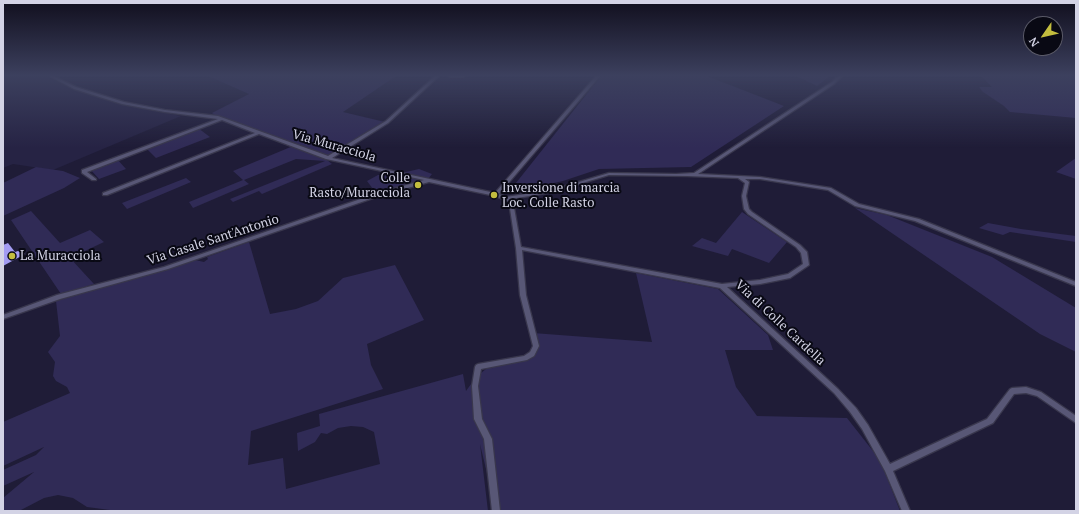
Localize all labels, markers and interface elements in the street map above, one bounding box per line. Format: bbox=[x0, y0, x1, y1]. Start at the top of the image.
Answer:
north arrow bbox=[1023, 16, 1063, 56]
text: N bbox=[1026, 35, 1042, 50]
street label: Via Muracciola bbox=[290, 127, 378, 165]
place label: Colle Rasto/Muracciola bbox=[309, 170, 410, 201]
marker: Colle Rasto/Muracciola bbox=[413, 180, 423, 190]
place label: Inversione di marcia Loc. Colle Rasto bbox=[502, 180, 620, 211]
marker: Inversione di marcia Loc. Colle Rasto bbox=[489, 190, 499, 200]
street label: Via Casale Sant'Antonio bbox=[145, 211, 281, 269]
place label: La Muracciola bbox=[20, 248, 101, 264]
marker: La Muracciola bbox=[7, 251, 17, 261]
street label: Via di Colle Cardella bbox=[732, 277, 828, 369]

